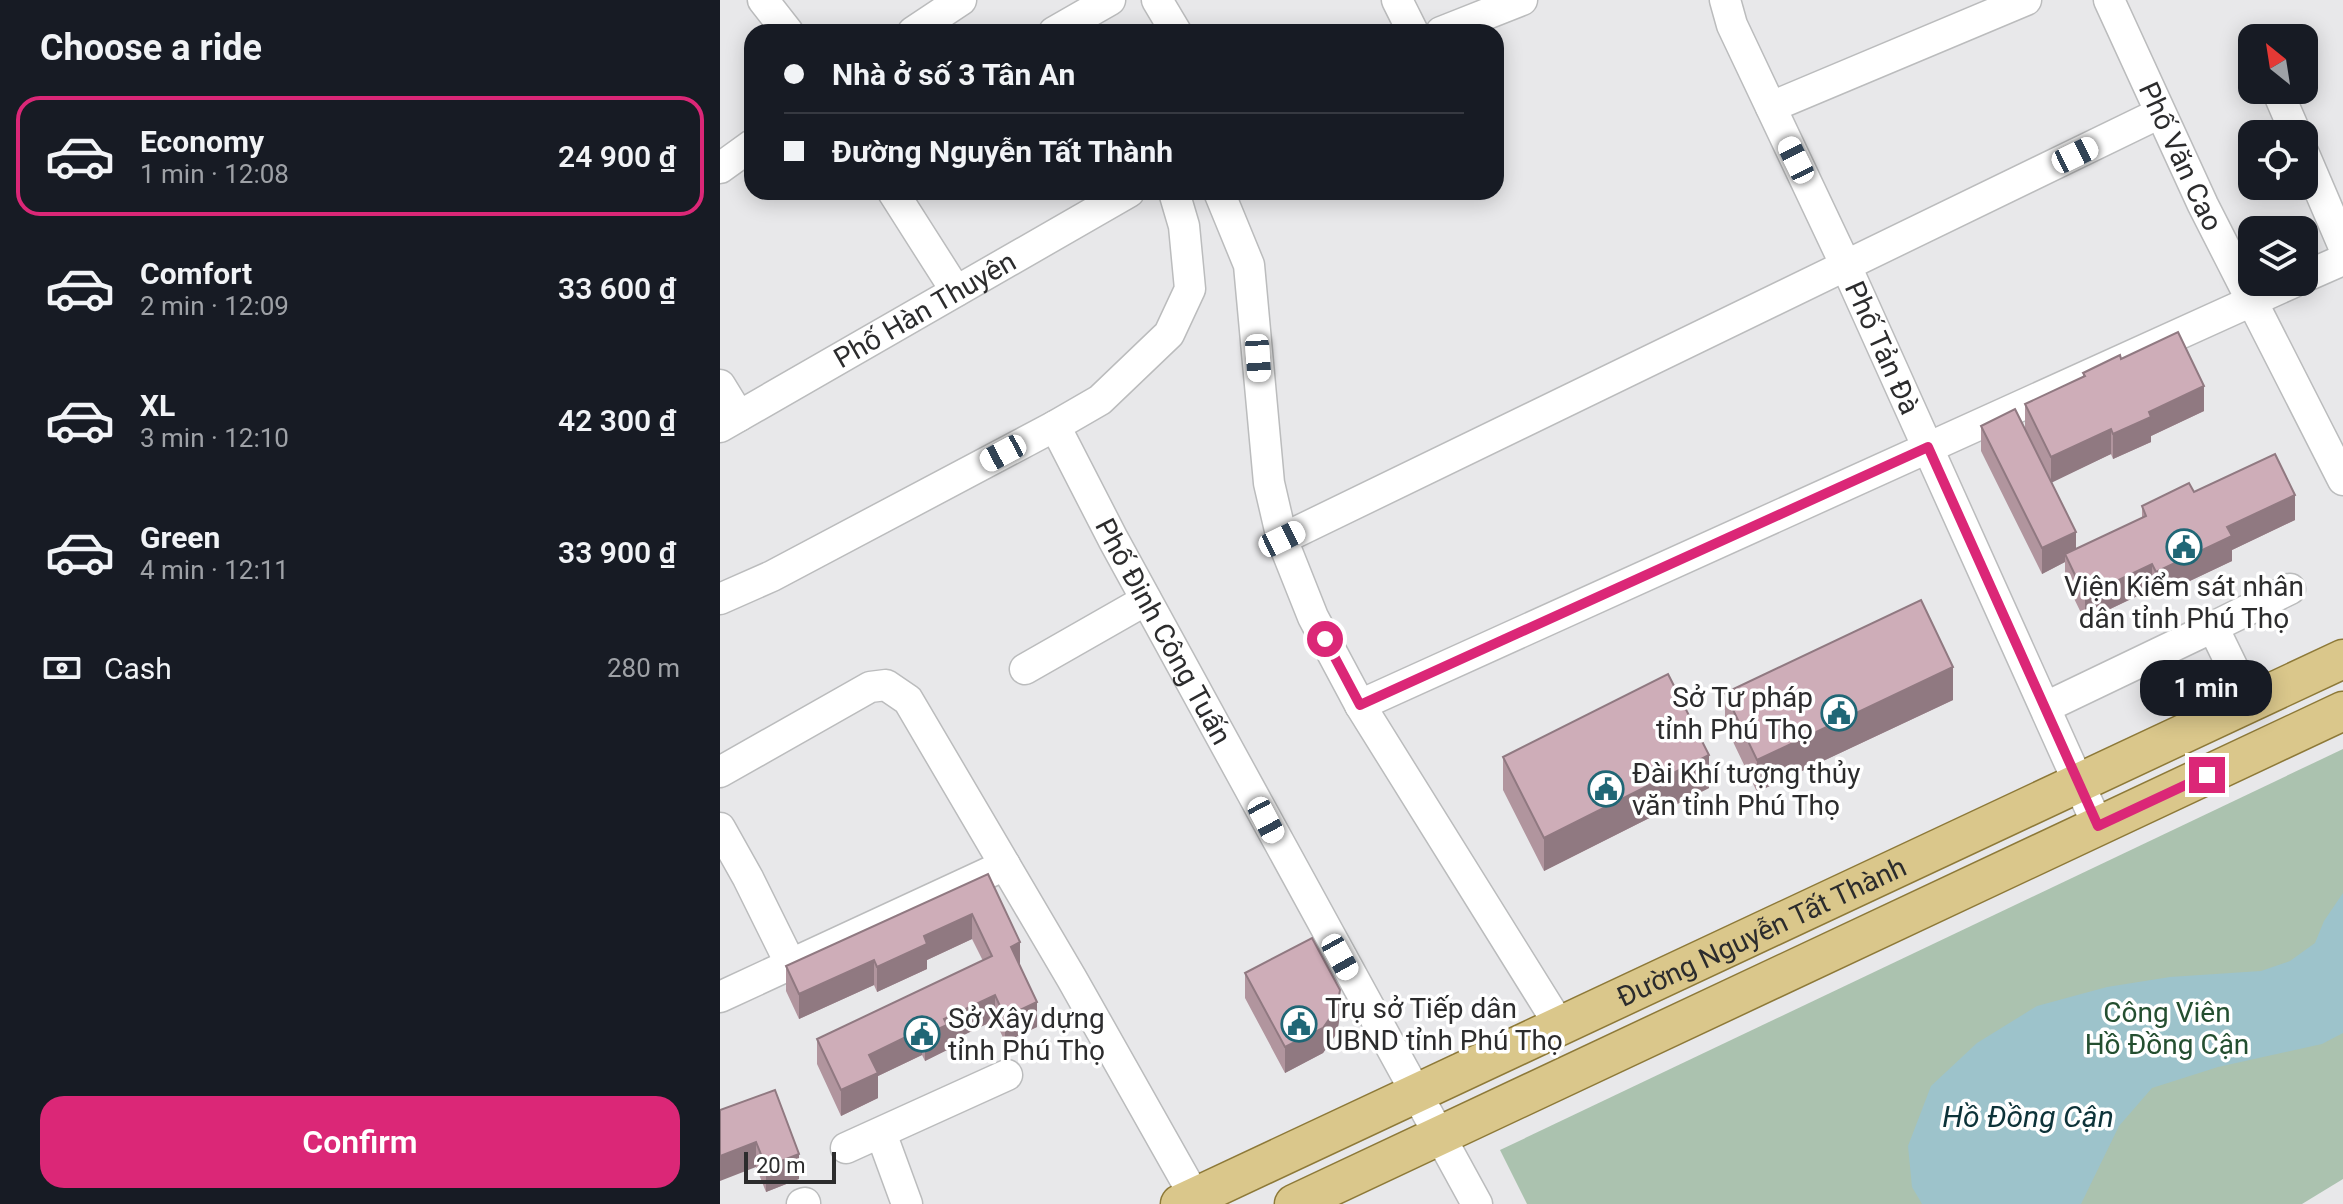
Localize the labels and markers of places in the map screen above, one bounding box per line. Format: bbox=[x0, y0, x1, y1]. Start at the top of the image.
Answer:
public building icon: Viện Kiểm sát nhân dân tỉnh Phú Thọ bbox=[2165, 528, 2203, 566]
place label: Viện Kiểm sát nhân dân tỉnh Phú Thọ bbox=[2064, 570, 2304, 635]
place label: Sở Tư pháp tỉnh Phú Thọ bbox=[1656, 681, 1813, 746]
public building icon: Sở Tư pháp tỉnh Phú Thọ bbox=[1820, 694, 1858, 732]
place label: Đài Khí tượng thủy văn tỉnh Phú Thọ bbox=[1632, 757, 1861, 822]
public building icon: Đài Khí tượng thủy văn tỉnh Phú Thọ bbox=[1587, 770, 1625, 808]
place label: Trụ sở Tiếp dân UBND tỉnh Phú Thọ bbox=[1325, 992, 1563, 1057]
place label: Sở Xây dựng tỉnh Phú Thọ bbox=[948, 1002, 1105, 1067]
public building icon: Trụ sở Tiếp dân UBND tỉnh Phú Thọ bbox=[1280, 1005, 1318, 1043]
public building icon: Sở Xây dựng tỉnh Phú Thọ bbox=[903, 1015, 941, 1053]

